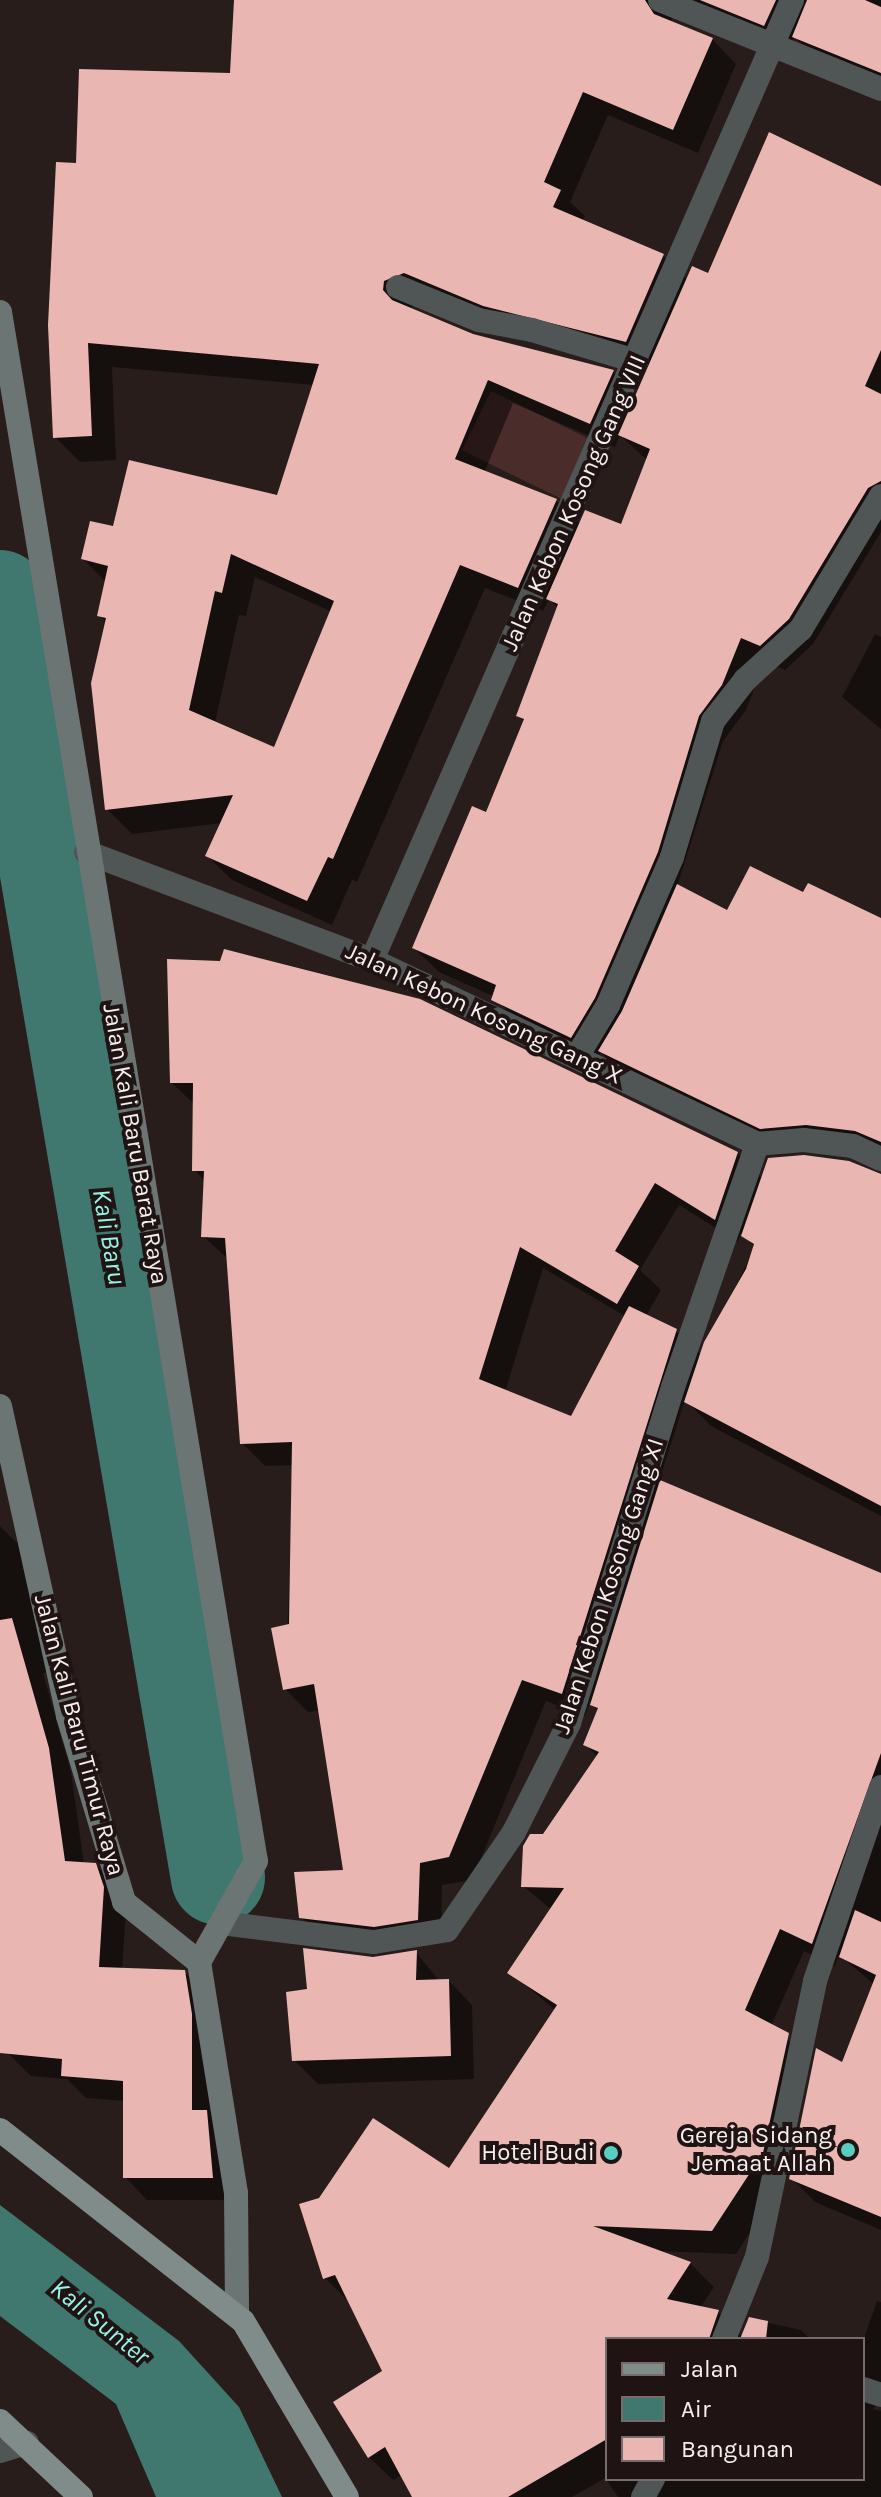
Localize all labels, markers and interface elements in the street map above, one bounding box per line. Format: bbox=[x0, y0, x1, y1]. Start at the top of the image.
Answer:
street label: Jalan Kebon Kosong Gang VIII bbox=[496, 351, 652, 655]
street label: Jalan Kebon Kosong Gang X bbox=[341, 937, 627, 1091]
street label: Jalan Kali Baru Barat Raya bbox=[96, 1001, 174, 1287]
water label: Kali Baru bbox=[85, 1186, 133, 1288]
street label: Jalan Kebon Kosong Gang XI bbox=[548, 1435, 670, 1737]
street label: Jalan Kali Baru Timur Raya bbox=[28, 1591, 130, 1879]
place label: Gereja Sidang Jemaat Allah bbox=[680, 2122, 832, 2178]
place label: Hotel Budi bbox=[481, 2139, 595, 2167]
marker: Gereja Sidang Jemaat Allah bbox=[839, 2141, 857, 2159]
marker: Hotel Budi bbox=[602, 2144, 620, 2162]
water label: Kali Sunter bbox=[44, 2273, 156, 2371]
legend bbox=[605, 2337, 865, 2481]
text: Jalan bbox=[681, 2355, 738, 2383]
text: Air bbox=[681, 2395, 711, 2423]
text: Bangunan bbox=[681, 2435, 794, 2463]

